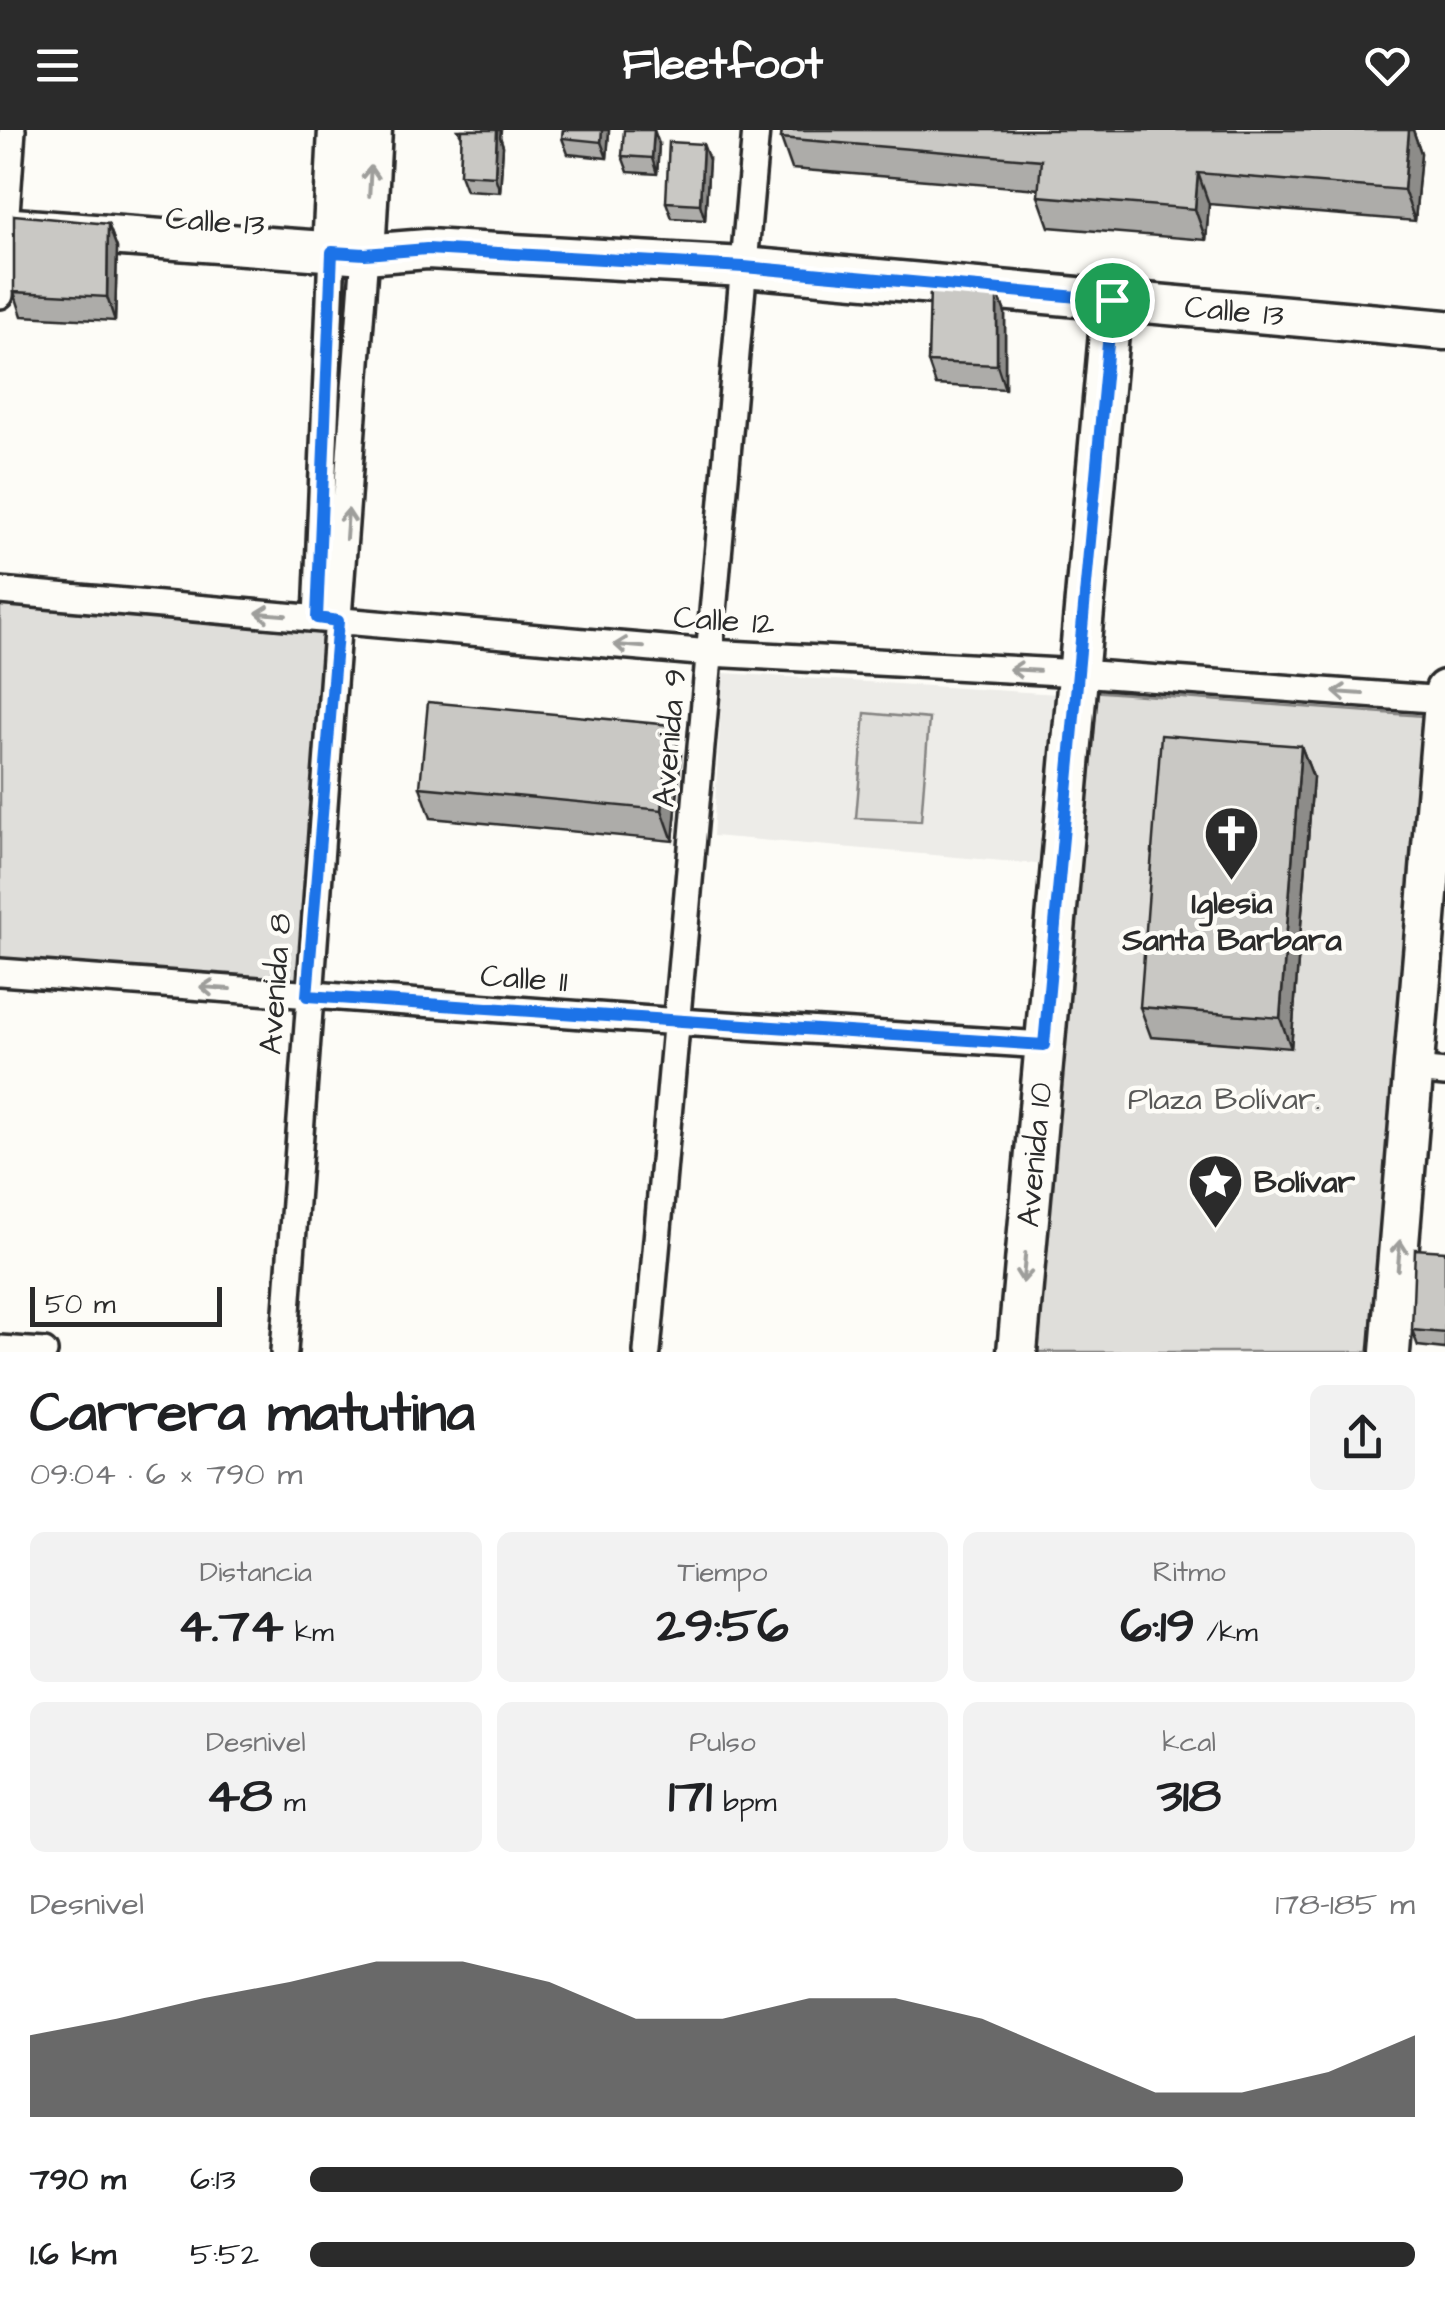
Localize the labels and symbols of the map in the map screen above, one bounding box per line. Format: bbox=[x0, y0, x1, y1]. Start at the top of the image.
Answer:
one-way arrow bbox=[361, 165, 380, 197]
street label: Calle 13 bbox=[164, 196, 266, 248]
pin bbox=[1070, 258, 1155, 343]
street label: Calle 13 bbox=[1183, 284, 1286, 338]
one-way arrow bbox=[338, 508, 357, 540]
street label: Calle 12 bbox=[672, 595, 776, 647]
one-way arrow bbox=[255, 605, 287, 624]
one-way arrow bbox=[614, 637, 646, 656]
one-way arrow bbox=[1008, 660, 1040, 679]
street label: Avenida 9 bbox=[642, 667, 698, 809]
one-way arrow bbox=[1332, 683, 1364, 702]
church icon: Iglesia Santa Barbara bbox=[1202, 804, 1262, 883]
place label: Iglesia Santa Barbara bbox=[1121, 881, 1343, 963]
street label: Avenida 8 bbox=[249, 912, 303, 1056]
street label: Calle 11 bbox=[479, 954, 569, 1004]
one-way arrow bbox=[199, 979, 231, 998]
park label: Plaza Bolívar. bbox=[1128, 1077, 1320, 1122]
street label: Avenida 10 bbox=[1006, 1081, 1064, 1229]
place icon: Bolívar bbox=[1185, 1152, 1245, 1231]
place label: Bolívar bbox=[1254, 1160, 1356, 1205]
one-way arrow bbox=[1389, 1239, 1408, 1271]
one-way arrow bbox=[1015, 1252, 1034, 1284]
scale bar bbox=[30, 1282, 222, 1326]

